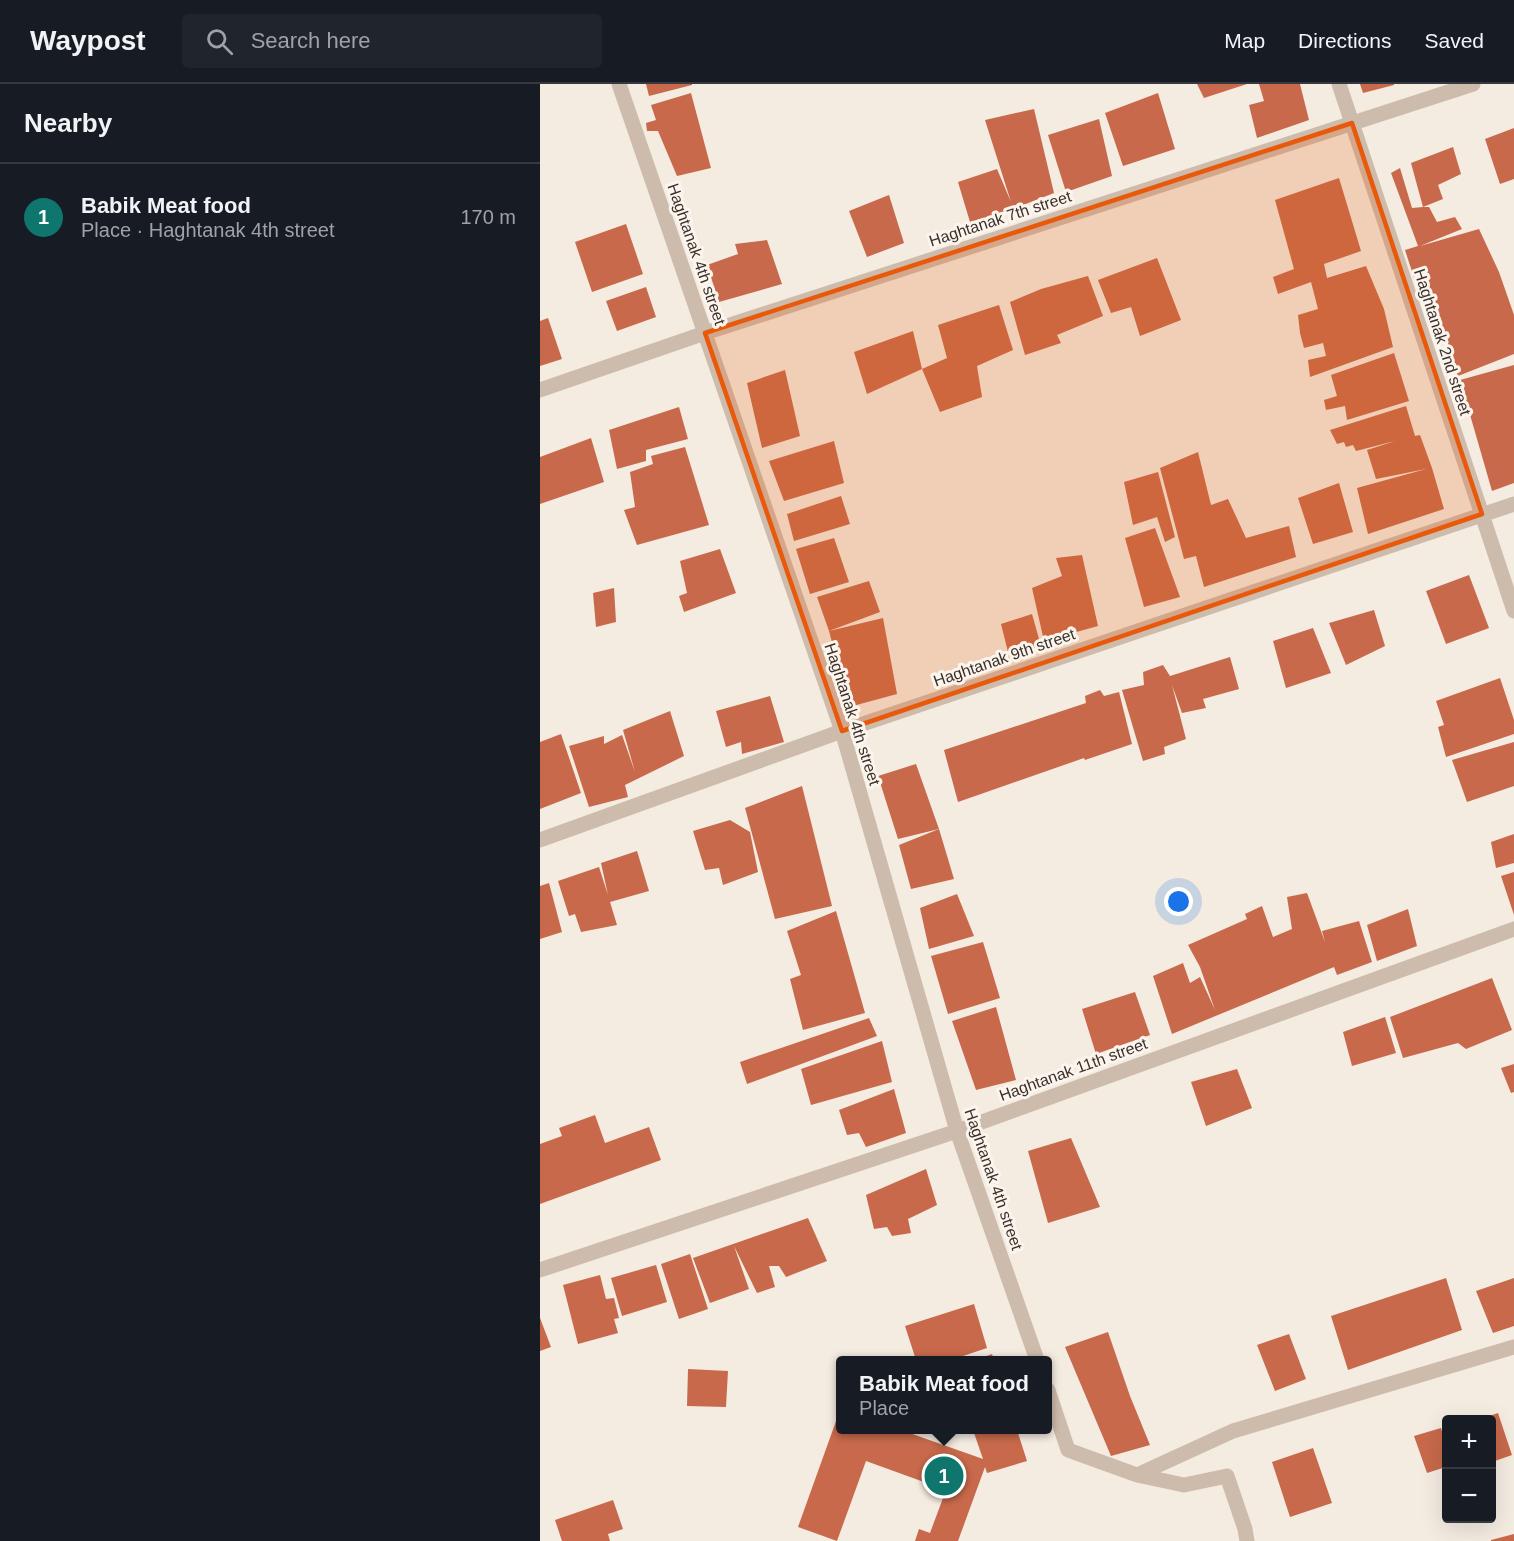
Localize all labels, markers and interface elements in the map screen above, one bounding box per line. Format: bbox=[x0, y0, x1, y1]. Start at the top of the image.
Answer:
search box bbox=[182, 14, 602, 68]
text: Waypost bbox=[30, 25, 146, 56]
icon: search bbox=[203, 25, 236, 58]
text: Search here bbox=[251, 28, 371, 53]
text: Map bbox=[1224, 29, 1265, 52]
text: Directions bbox=[1298, 29, 1391, 52]
text: Saved bbox=[1424, 29, 1484, 52]
text: Nearby bbox=[24, 108, 112, 138]
street label: Haghtanak 4th street bbox=[664, 181, 729, 328]
street label: Haghtanak 7th street bbox=[927, 187, 1074, 250]
text: Babik Meat food bbox=[81, 193, 251, 218]
text: 1 bbox=[38, 206, 49, 228]
text: 170 m bbox=[460, 206, 516, 228]
text: Place · Haghtanak 4th street bbox=[81, 219, 334, 241]
street label: Haghtanak 2nd street bbox=[1411, 267, 1474, 418]
street label: Haghtanak 9th street bbox=[931, 625, 1078, 690]
street label: Haghtanak 4th street bbox=[821, 641, 884, 788]
your location bbox=[1164, 887, 1193, 916]
street label: Haghtanak 11th street bbox=[997, 1035, 1150, 1104]
street label: Haghtanak 4th street bbox=[961, 1106, 1026, 1253]
popup bbox=[836, 1356, 1052, 1434]
text: Babik Meat food bbox=[859, 1371, 1029, 1396]
text: Place bbox=[859, 1397, 909, 1419]
map controls bbox=[1442, 1415, 1496, 1523]
button: + bbox=[1442, 1415, 1496, 1469]
pin: 1 bbox=[924, 1454, 964, 1498]
button: − bbox=[1442, 1469, 1496, 1523]

